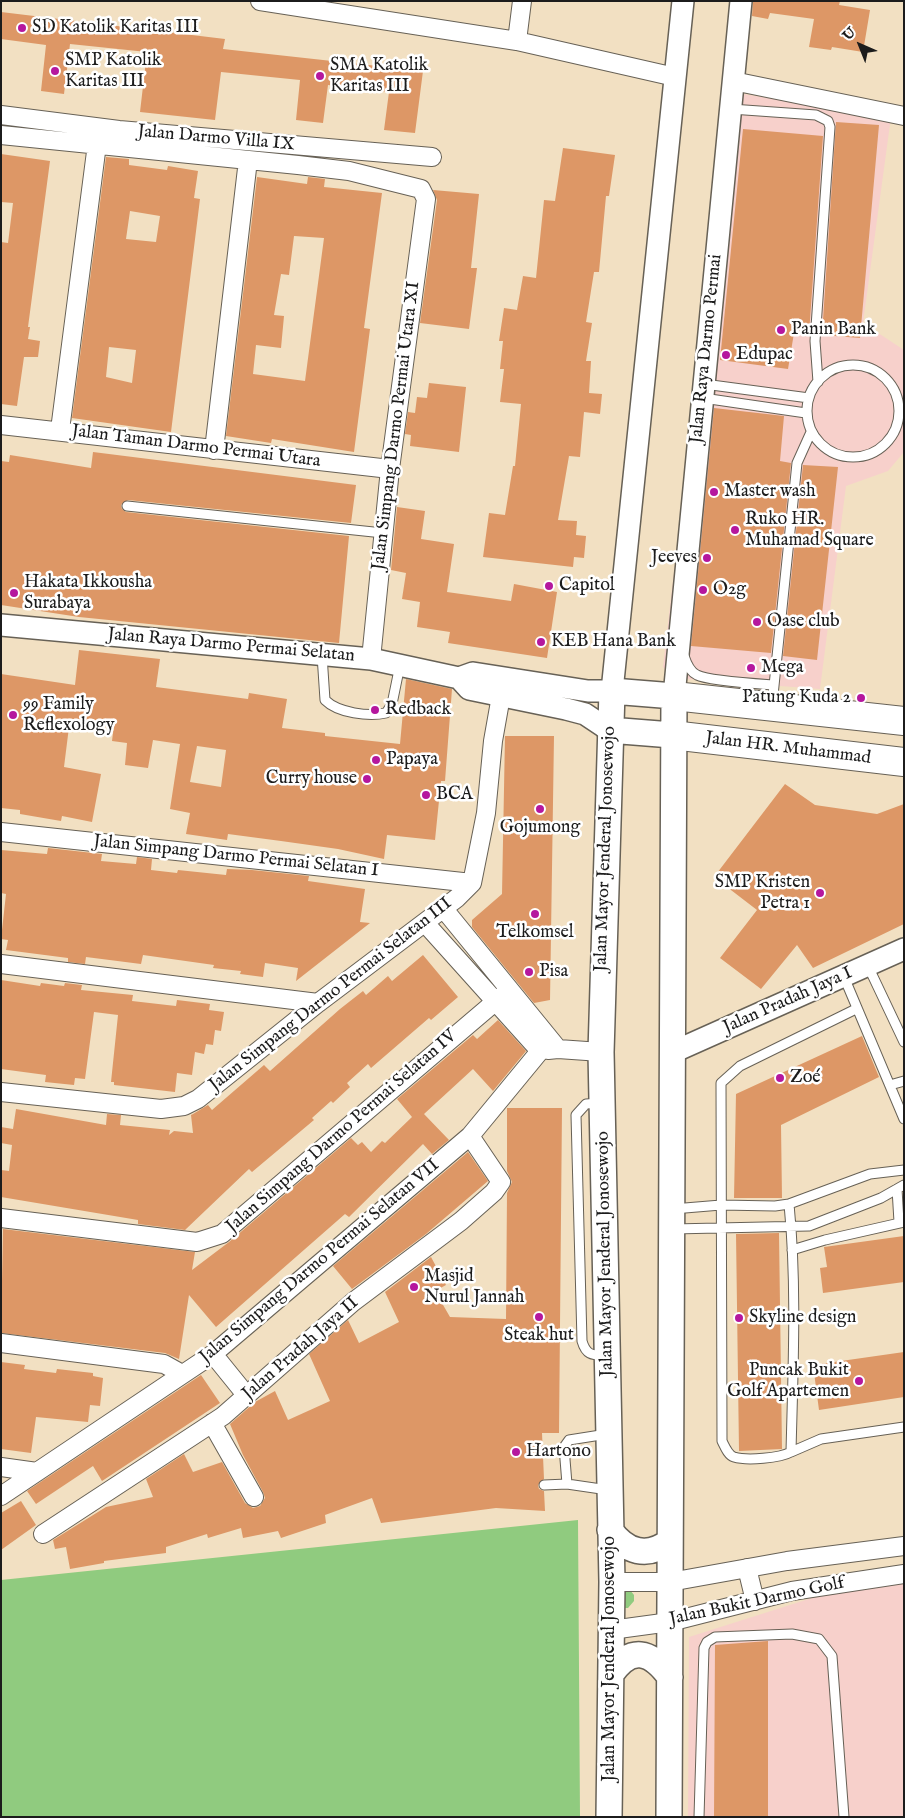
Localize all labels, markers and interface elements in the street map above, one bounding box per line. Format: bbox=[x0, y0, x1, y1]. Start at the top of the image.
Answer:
place label: SD Katolik Karitas III bbox=[32, 17, 199, 39]
north arrow bbox=[835, 20, 885, 70]
marker: SD Katolik Karitas III bbox=[16, 22, 28, 34]
text: U bbox=[839, 24, 860, 45]
place label: SMP Katolik Karitas III bbox=[65, 50, 161, 92]
place label: SMA Katolik Karitas III bbox=[330, 55, 428, 98]
marker: SMP Katolik Karitas III bbox=[49, 65, 61, 77]
marker: SMA Katolik Karitas III bbox=[314, 70, 326, 82]
street label: Jalan Darmo Villa IX bbox=[137, 121, 295, 157]
street label: Jalan Raya Darmo Permai bbox=[686, 253, 728, 445]
street label: Jalan Simpang Darmo Permai Utara XI bbox=[369, 280, 425, 572]
place label: Panin Bank bbox=[791, 319, 876, 341]
marker: Panin Bank bbox=[775, 324, 787, 336]
place label: Edupac bbox=[736, 344, 793, 366]
marker: Edupac bbox=[720, 349, 732, 361]
street label: Jalan Taman Darmo Permai Utara bbox=[70, 421, 322, 473]
place label: Master wash bbox=[724, 481, 816, 503]
marker: Master wash bbox=[708, 486, 720, 498]
place label: Ruko HR. Muhamad Square bbox=[745, 509, 874, 552]
marker: Ruko HR. Muhamad Square bbox=[729, 524, 741, 536]
place label: Jeeves bbox=[651, 547, 697, 569]
marker: Jeeves bbox=[701, 552, 713, 564]
place label: Hakata Ikkousha Surabaya bbox=[24, 572, 152, 614]
place label: Capitol bbox=[559, 575, 615, 597]
place label: O2g bbox=[713, 579, 746, 601]
marker: Capitol bbox=[543, 580, 555, 592]
marker: O2g bbox=[697, 584, 709, 596]
marker: Hakata Ikkousha Surabaya bbox=[8, 587, 20, 599]
place label: Oase club bbox=[767, 611, 840, 633]
marker: Oase club bbox=[751, 616, 763, 628]
street label: Jalan Raya Darmo Permai Selatan bbox=[107, 624, 355, 668]
place label: KEB Hana Bank bbox=[551, 631, 676, 653]
marker: KEB Hana Bank bbox=[535, 636, 547, 648]
place label: Mega bbox=[761, 657, 804, 679]
marker: Mega bbox=[745, 662, 757, 674]
place label: Patung Kuda 2 bbox=[742, 687, 851, 709]
marker: Patung Kuda 2 bbox=[855, 692, 867, 704]
place label: 99 Family Reflexology bbox=[23, 694, 115, 736]
place label: Redback bbox=[385, 699, 451, 721]
marker: Redback bbox=[369, 704, 381, 716]
marker: 99 Family Reflexology bbox=[7, 709, 19, 721]
street label: Jalan Mayor Jenderal Jonosewojo bbox=[591, 726, 621, 972]
street label: Jalan HR. Muhammad bbox=[704, 728, 872, 770]
place label: Papaya bbox=[386, 749, 438, 771]
marker: Papaya bbox=[370, 754, 382, 766]
place label: Curry house bbox=[266, 768, 357, 790]
marker: Curry house bbox=[361, 773, 373, 785]
place label: BCA bbox=[436, 784, 473, 806]
marker: BCA bbox=[420, 789, 432, 801]
marker: Gojumong bbox=[534, 803, 546, 815]
place label: Gojumong bbox=[500, 817, 580, 839]
street label: Jalan Simpang Darmo Permai Selatan I bbox=[92, 831, 380, 883]
place label: SMP Kristen Petra 1 bbox=[715, 872, 810, 914]
marker: SMP Kristen Petra 1 bbox=[814, 887, 826, 899]
street label: Jalan Simpang Darmo Permai Selatan III bbox=[205, 893, 457, 1097]
marker: Telkomsel bbox=[529, 908, 541, 920]
place label: Telkomsel bbox=[496, 922, 574, 944]
place label: Pisa bbox=[539, 961, 568, 983]
street label: Jalan Pradah Jaya I bbox=[720, 963, 856, 1039]
marker: Pisa bbox=[523, 966, 535, 978]
street label: Jalan Simpang Darmo Permai Selatan IV bbox=[222, 1026, 462, 1238]
place label: Zoé bbox=[790, 1067, 821, 1089]
marker: Zoé bbox=[774, 1072, 786, 1084]
street label: Jalan Mayor Jenderal Jonosewojo bbox=[593, 1131, 619, 1377]
street label: Jalan Simpang Darmo Permai Selatan VII bbox=[196, 1155, 444, 1369]
place label: Masjid Nurul Jannah bbox=[424, 1266, 524, 1308]
marker: Masjid Nurul Jannah bbox=[408, 1281, 420, 1293]
street label: Jalan Pradah Jaya II bbox=[238, 1293, 364, 1405]
place label: Skyline design bbox=[749, 1307, 856, 1329]
marker: Steak hut bbox=[533, 1311, 545, 1323]
marker: Skyline design bbox=[733, 1312, 745, 1324]
place label: Steak hut bbox=[504, 1325, 574, 1347]
place label: Puncak Bukit Golf Apartemen bbox=[727, 1360, 849, 1402]
marker: Puncak Bukit Golf Apartemen bbox=[853, 1375, 865, 1387]
place label: Hartono bbox=[526, 1441, 591, 1463]
marker: Hartono bbox=[510, 1446, 522, 1458]
street label: Jalan Mayor Jenderal Jonosewojo bbox=[599, 1536, 621, 1782]
street label: Jalan Bukit Darmo Golf bbox=[668, 1573, 846, 1631]

